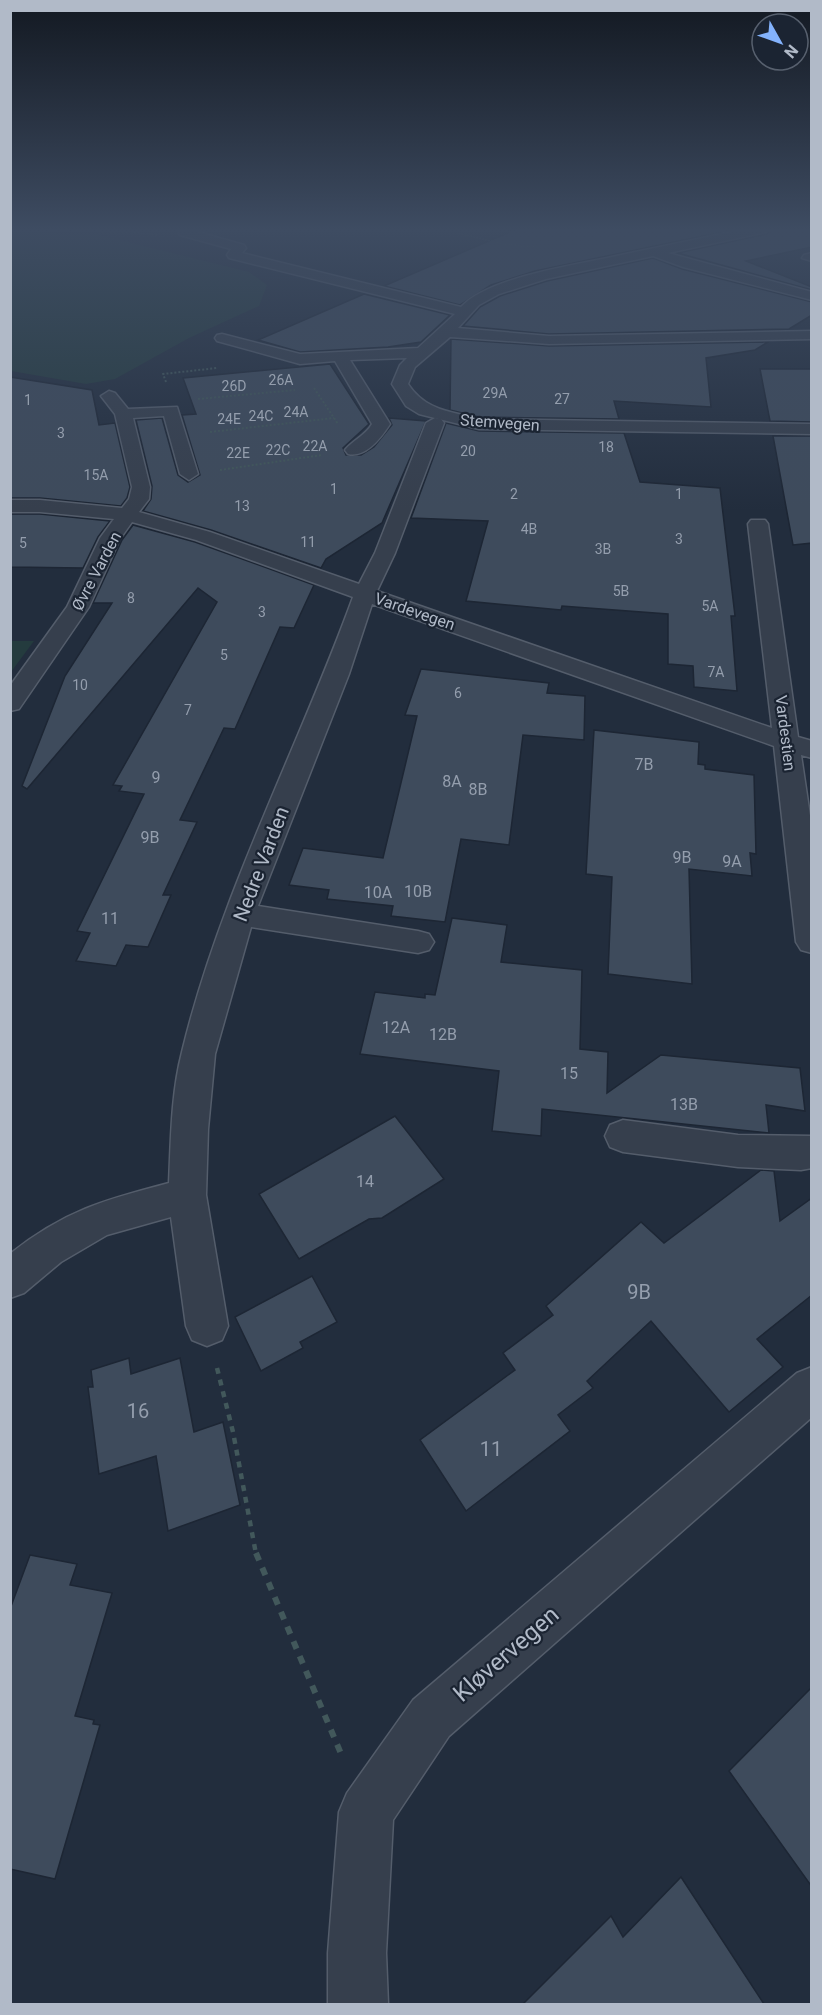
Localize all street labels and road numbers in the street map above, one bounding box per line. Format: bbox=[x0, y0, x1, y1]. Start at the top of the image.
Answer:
street label: Stemvegen bbox=[460, 410, 540, 435]
street label: Øvre Varden bbox=[68, 529, 125, 614]
street label: Vardevegen bbox=[372, 589, 457, 634]
street label: Vardestien bbox=[771, 694, 800, 772]
street label: Nedre Varden bbox=[228, 803, 294, 925]
street label: Kløvervegen bbox=[447, 1601, 565, 1707]

